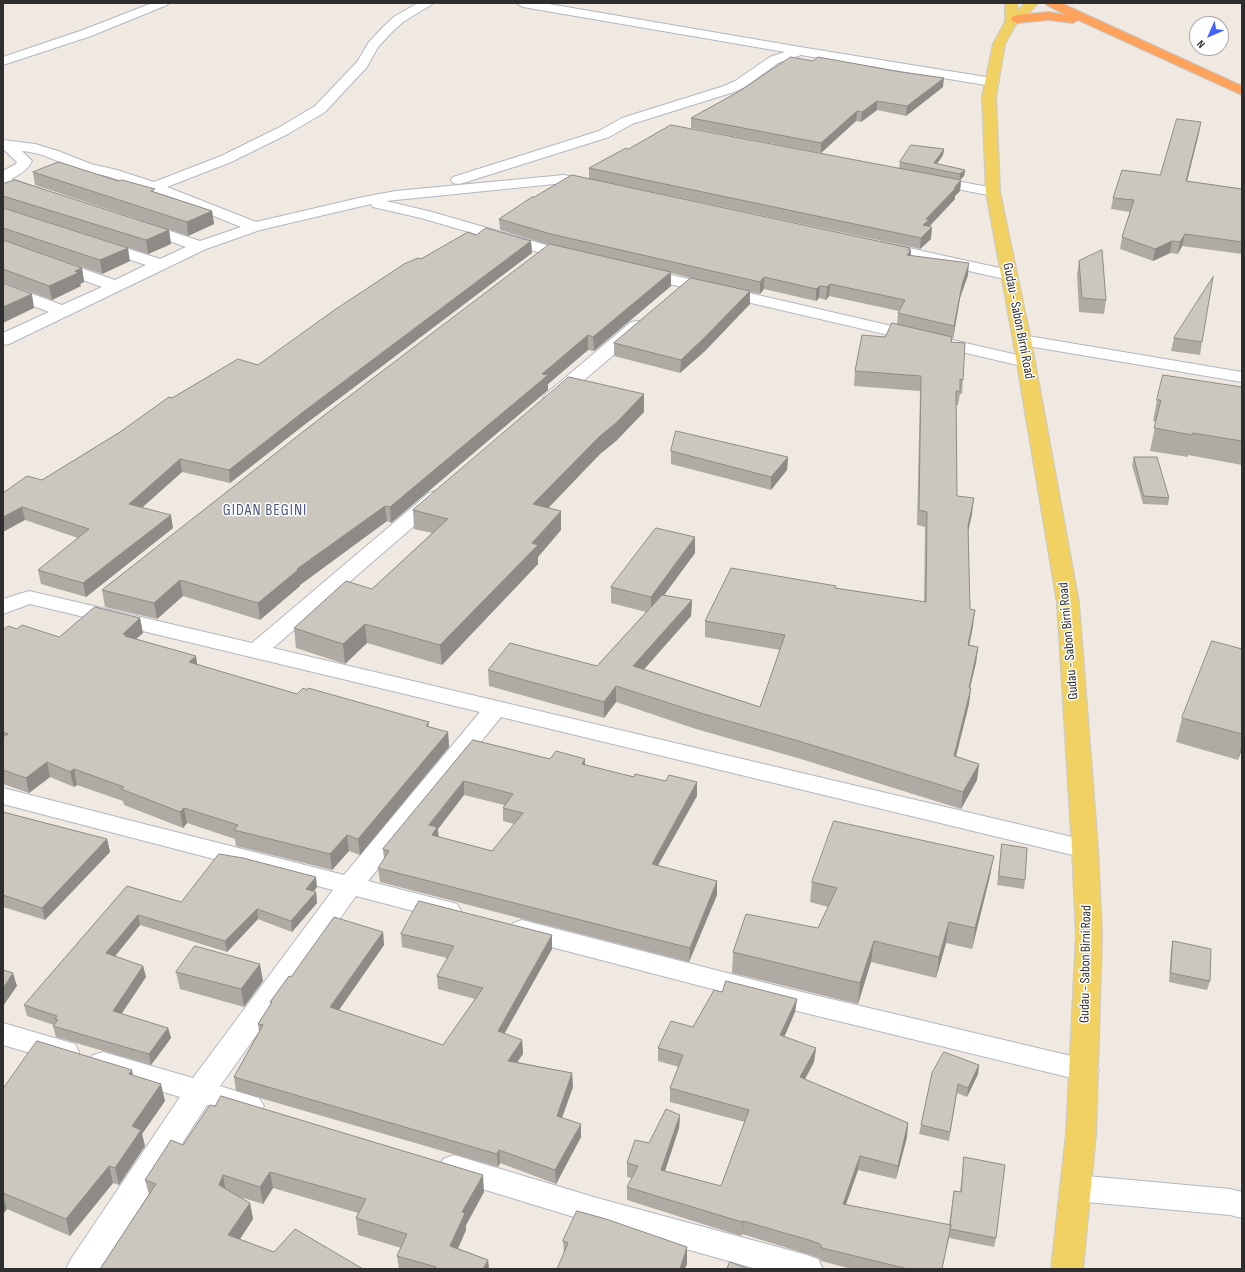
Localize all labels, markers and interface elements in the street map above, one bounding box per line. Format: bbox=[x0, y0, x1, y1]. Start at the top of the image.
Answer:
north arrow bbox=[1189, 16, 1229, 56]
text: N bbox=[1194, 37, 1208, 51]
street label: Gudau - Sabon Birni Road bbox=[999, 262, 1037, 380]
district label: GIDAN BEGINI bbox=[223, 501, 307, 521]
street label: Gudau - Sabon Birni Road bbox=[1055, 582, 1083, 700]
street label: Gudau - Sabon Birni Road bbox=[1077, 905, 1095, 1023]

